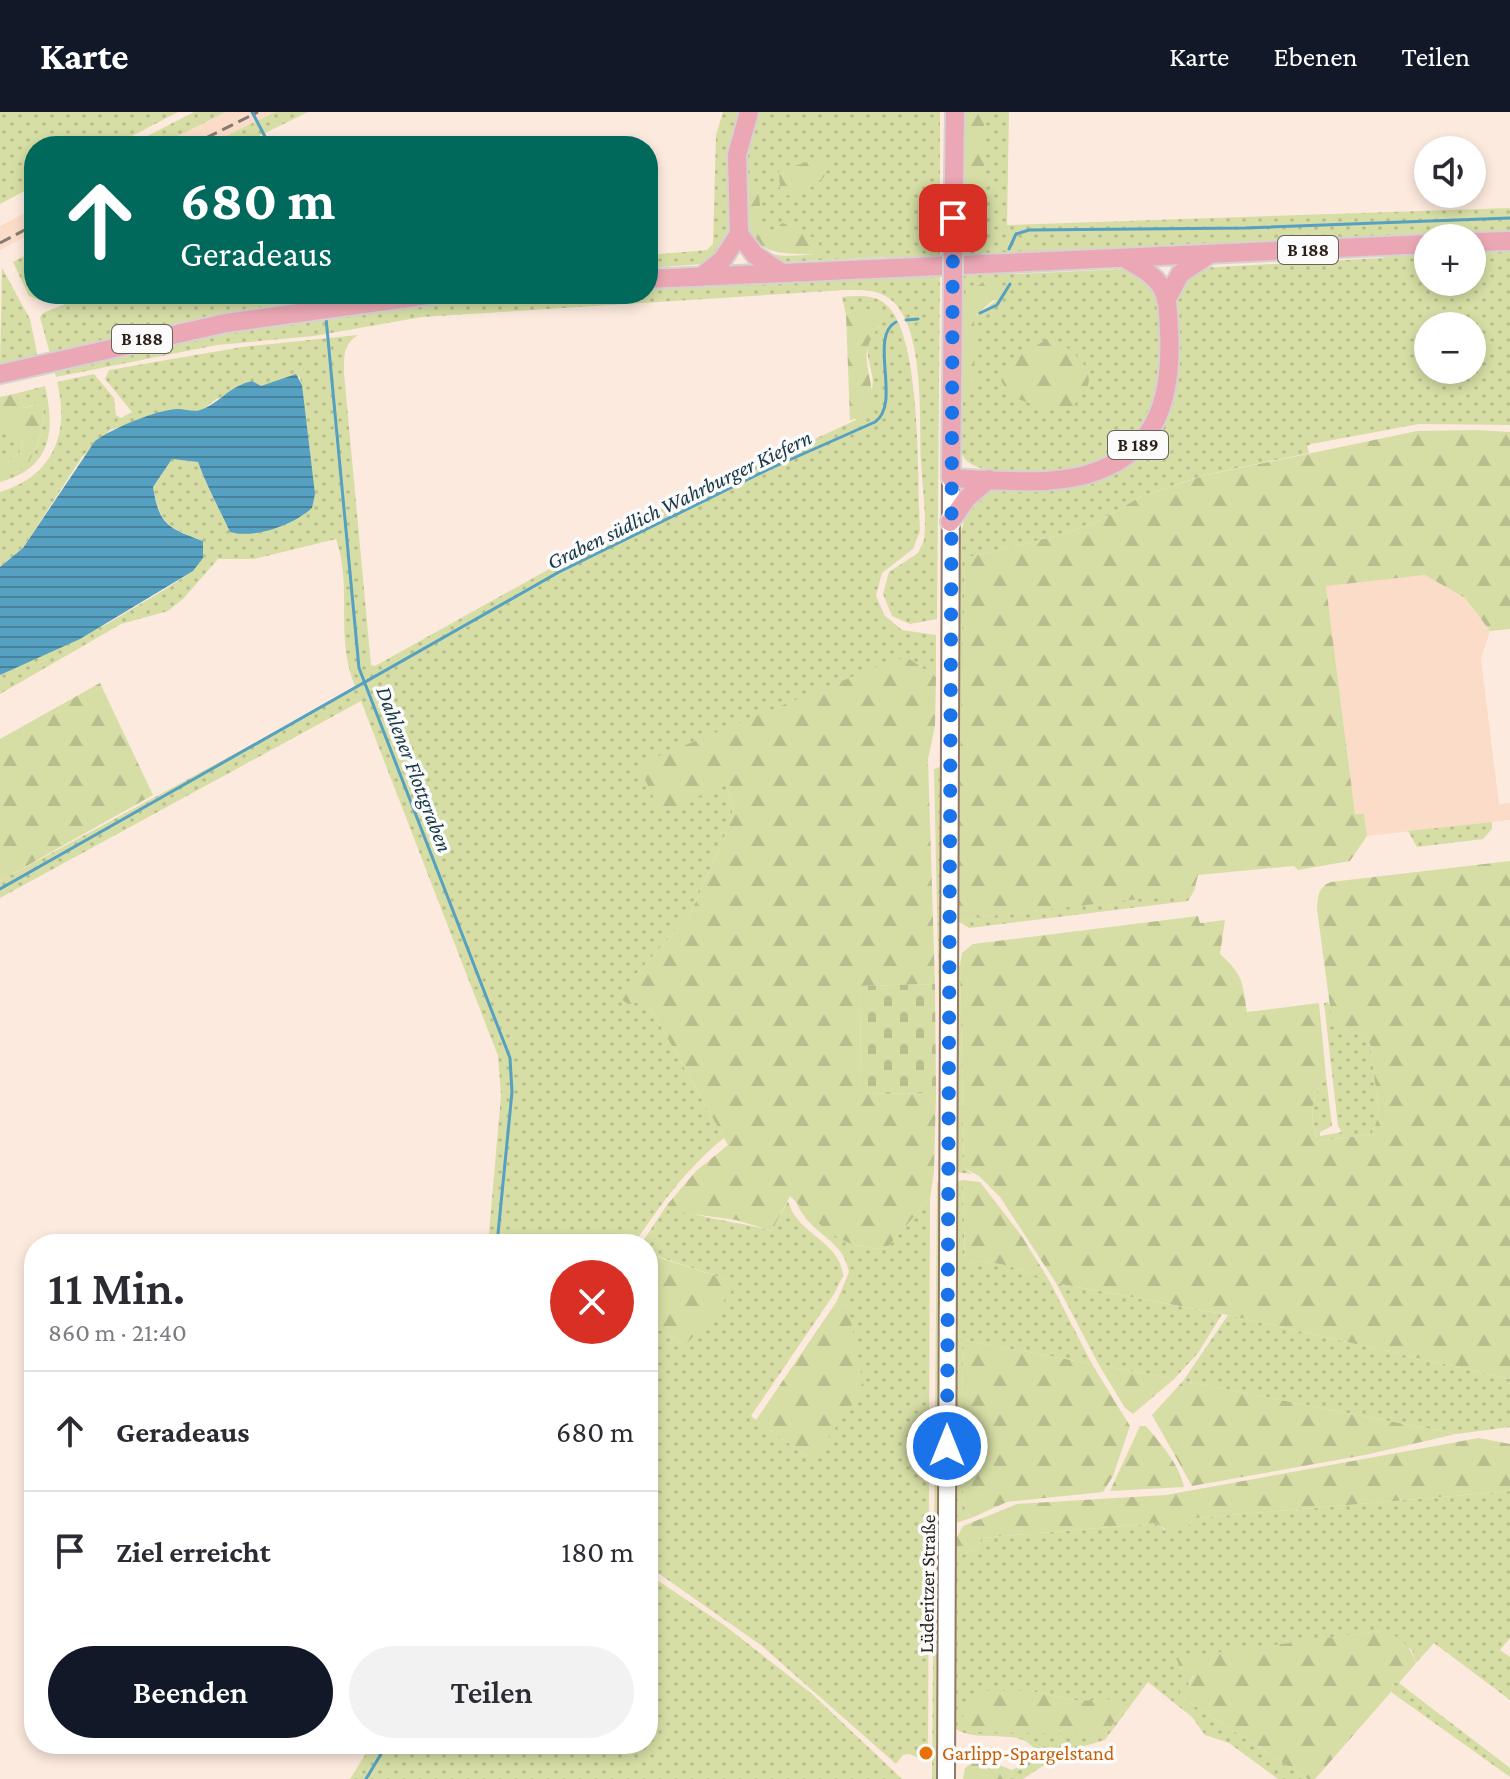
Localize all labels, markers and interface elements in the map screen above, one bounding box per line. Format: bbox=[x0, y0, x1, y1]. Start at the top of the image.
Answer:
text: Karte bbox=[40, 35, 129, 77]
text: Karte bbox=[1169, 41, 1229, 72]
text: Ebenen bbox=[1273, 41, 1358, 72]
text: Teilen bbox=[1402, 41, 1470, 72]
map controls bbox=[1414, 136, 1486, 384]
button: sound bbox=[1414, 136, 1486, 208]
icon: ahead bbox=[48, 168, 152, 272]
text: 680 m bbox=[180, 169, 335, 231]
pin bbox=[919, 184, 987, 252]
icon: arrive bbox=[931, 196, 975, 240]
button: + bbox=[1414, 224, 1486, 296]
text: Geradeaus bbox=[180, 234, 332, 274]
road number: B 188 bbox=[1278, 236, 1338, 264]
button: − bbox=[1414, 312, 1486, 384]
road number: B 188 bbox=[112, 325, 172, 353]
water label: Graben südlich Wahrburger Kiefern bbox=[543, 424, 816, 575]
road number: B 189 bbox=[1108, 431, 1168, 459]
water label: Dahlener Flottgraben bbox=[371, 683, 458, 856]
button: close bbox=[550, 1260, 634, 1344]
text: 11 Min. bbox=[48, 1261, 185, 1314]
text: 860 m · 21:40 bbox=[48, 1318, 187, 1347]
position arrow bbox=[905, 1404, 989, 1488]
icon: ahead bbox=[48, 1409, 92, 1453]
text: Geradeaus bbox=[116, 1415, 250, 1448]
text: 680 m bbox=[556, 1415, 634, 1448]
street label: Lüderitzer Straße bbox=[915, 1514, 939, 1654]
icon: arrive bbox=[48, 1529, 92, 1573]
text: Ziel erreicht bbox=[116, 1535, 271, 1568]
text: 180 m bbox=[561, 1535, 634, 1568]
button: Beenden bbox=[48, 1646, 333, 1738]
button: Teilen bbox=[349, 1646, 634, 1738]
place label: Garlipp-Spargelstand bbox=[942, 1742, 1115, 1765]
marker: Garlipp-Spargelstand bbox=[917, 1744, 935, 1762]

